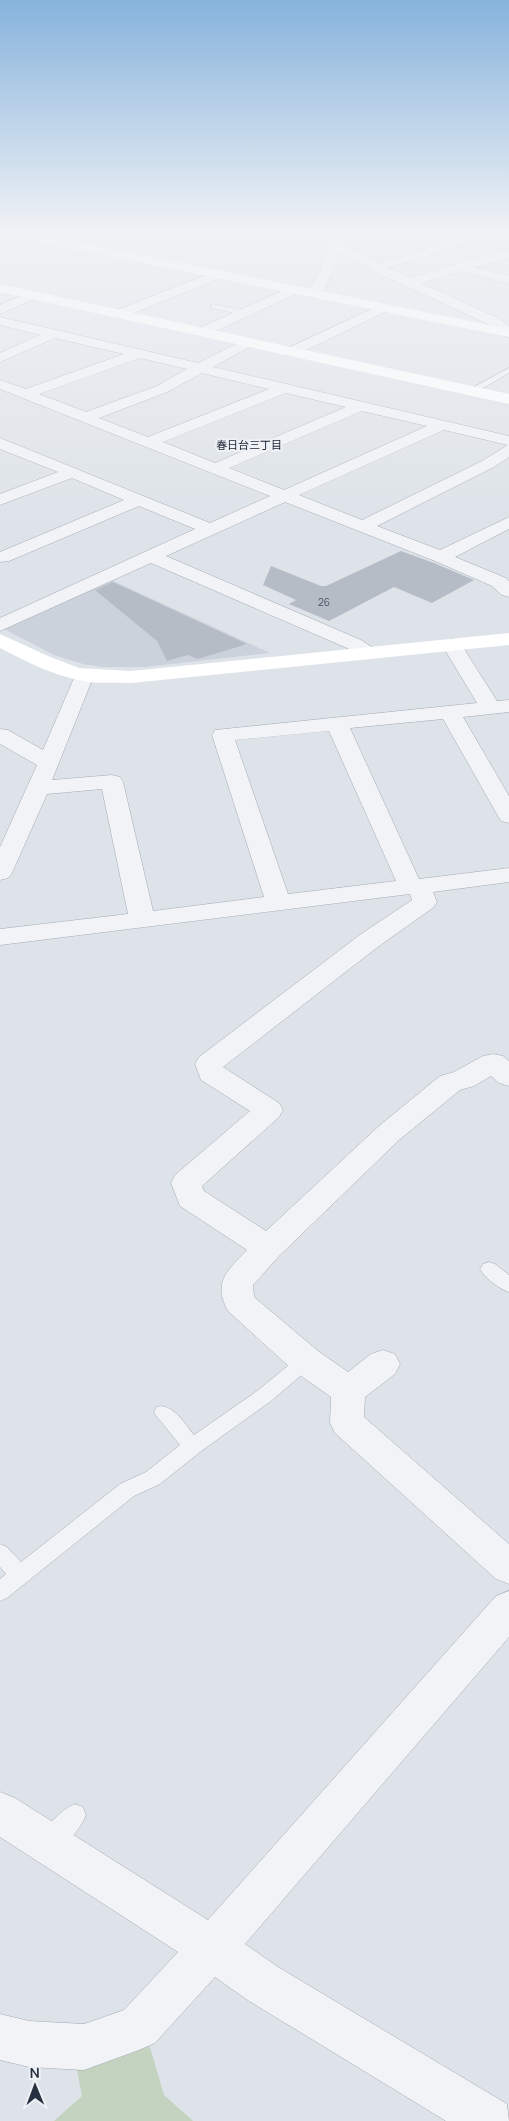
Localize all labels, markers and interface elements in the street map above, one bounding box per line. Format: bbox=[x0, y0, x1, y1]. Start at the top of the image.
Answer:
district label: 春日台三丁目 bbox=[216, 437, 282, 452]
house number: 26 bbox=[318, 595, 330, 609]
north arrow bbox=[10, 2061, 60, 2111]
text: N bbox=[30, 2063, 40, 2082]

